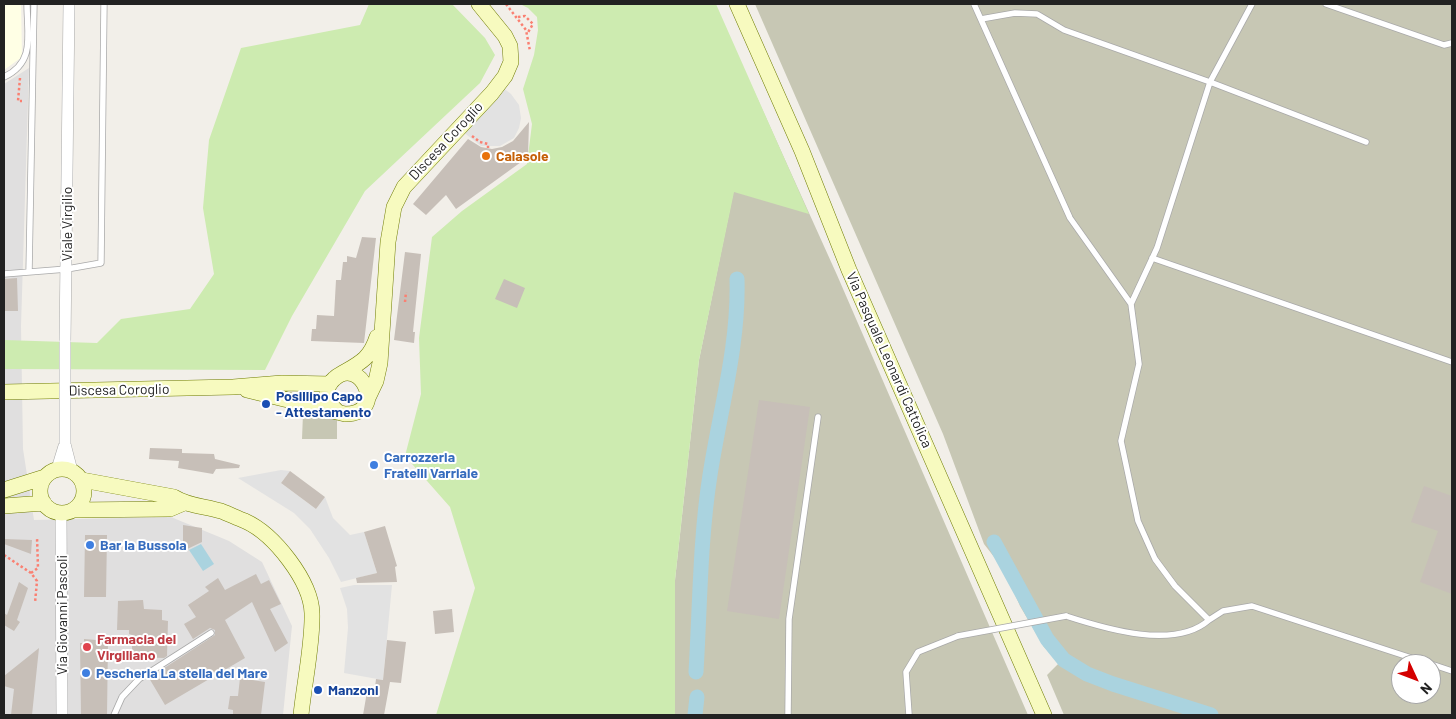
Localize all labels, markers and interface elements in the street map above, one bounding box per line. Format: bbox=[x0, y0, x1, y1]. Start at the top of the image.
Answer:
street label: Discesa Coroglio bbox=[405, 98, 487, 184]
place label: Calasole bbox=[496, 148, 549, 164]
marker: Calasole bbox=[480, 150, 492, 162]
street label: Viale Virgilio bbox=[59, 187, 75, 261]
street label: Via Pasquale Leonardi Cattolica bbox=[843, 269, 935, 451]
street label: Discesa Coroglio bbox=[68, 381, 170, 399]
place label: Posillipo Capo - Attestamento bbox=[276, 388, 371, 421]
marker: Posillipo Capo - Attestamento bbox=[260, 398, 272, 410]
place label: Carrozzeria Fratelli Varriale bbox=[384, 449, 478, 482]
marker: Carrozzeria Fratelli Varriale bbox=[368, 459, 380, 471]
place label: Bar la Bussola bbox=[100, 537, 187, 553]
marker: Bar la Bussola bbox=[84, 539, 96, 551]
street label: Via Giovanni Pascoli bbox=[54, 555, 70, 675]
place label: Farmacia del Virgiliano bbox=[97, 631, 176, 664]
marker: Farmacia del Virgiliano bbox=[81, 641, 93, 653]
north arrow bbox=[1391, 654, 1441, 704]
place label: Pescheria La stella del Mare bbox=[96, 665, 268, 681]
marker: Pescheria La stella del Mare bbox=[80, 667, 92, 679]
text: N bbox=[1417, 680, 1436, 698]
place label: Manzoni bbox=[328, 682, 379, 698]
marker: Manzoni bbox=[312, 684, 324, 696]

